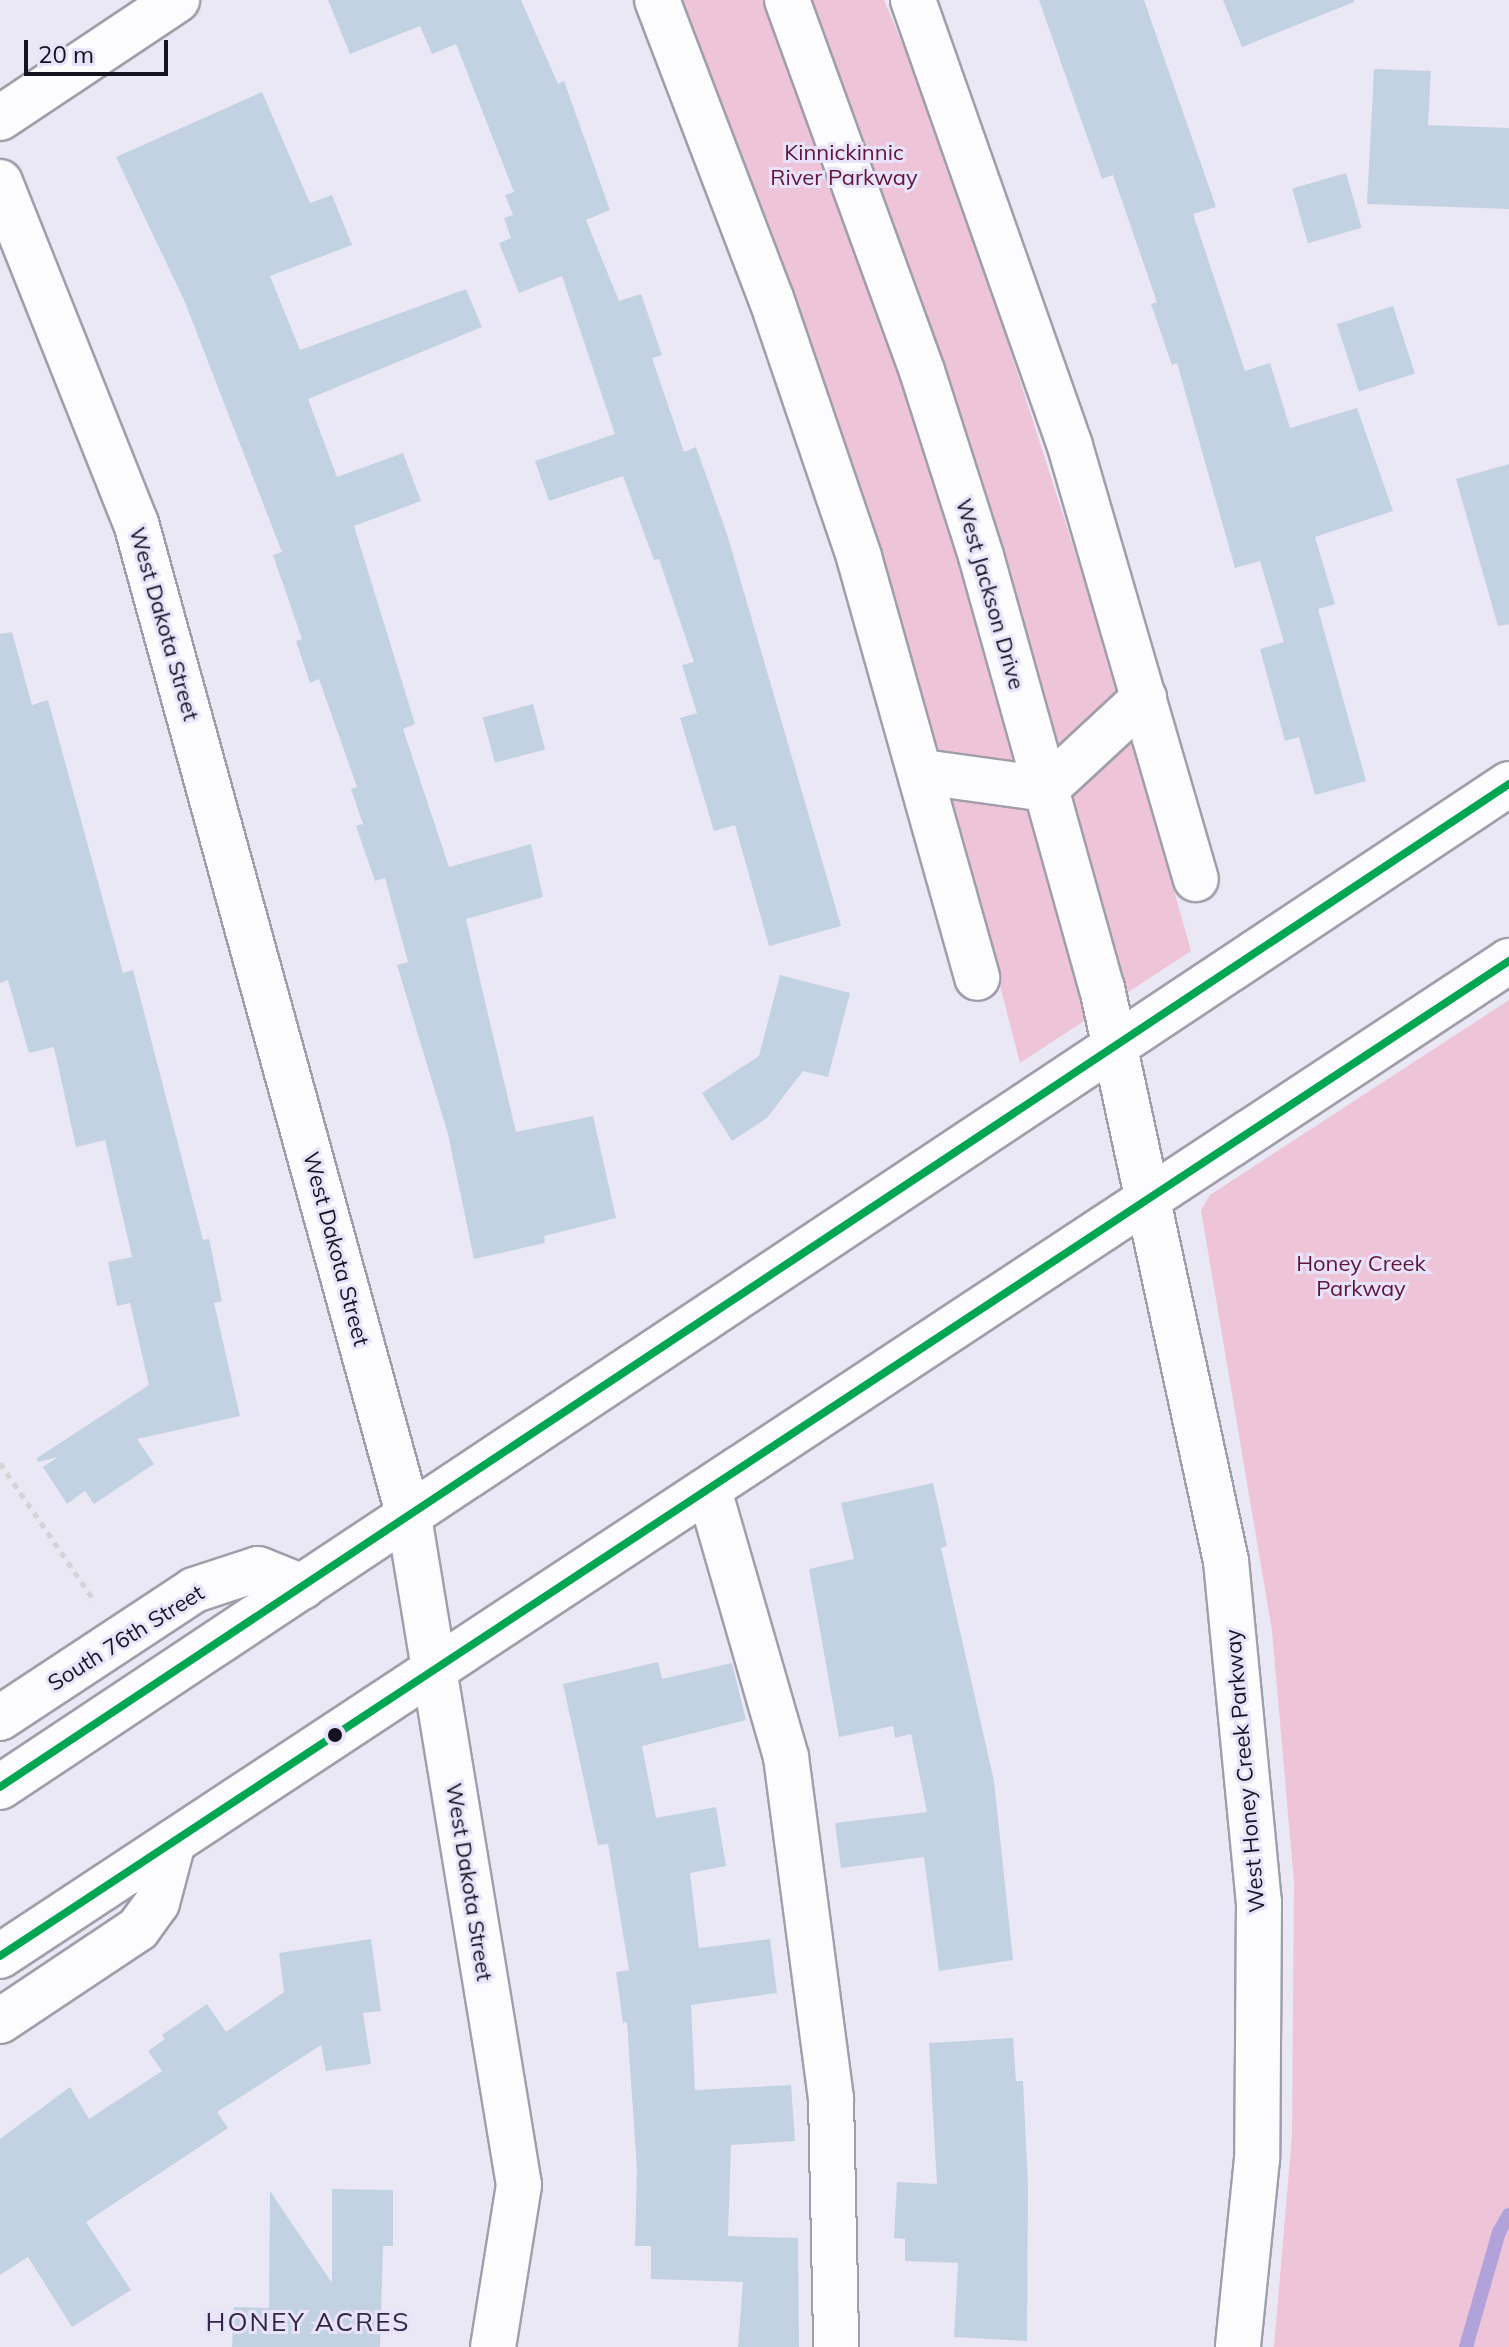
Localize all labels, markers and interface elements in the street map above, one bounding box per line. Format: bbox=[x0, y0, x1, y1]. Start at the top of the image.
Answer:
scale bar bbox=[28, 24, 172, 74]
text: 20 m bbox=[38, 39, 94, 69]
park label: Kinnickinnic River Parkway bbox=[770, 139, 918, 190]
street label: West Jackson Drive bbox=[950, 496, 1030, 692]
street label: West Dakota Street bbox=[124, 524, 204, 724]
street label: West Dakota Street bbox=[297, 1149, 375, 1349]
park label: Honey Creek Parkway bbox=[1296, 1250, 1426, 1302]
street label: South 76th Street bbox=[43, 1579, 209, 1697]
street label: West Honey Creek Parkway bbox=[1219, 1628, 1271, 1914]
unlabelled marker bbox=[327, 1727, 343, 1743]
street label: West Dakota Street bbox=[440, 1781, 498, 1983]
district label: HONEY ACRES bbox=[206, 2306, 410, 2338]

